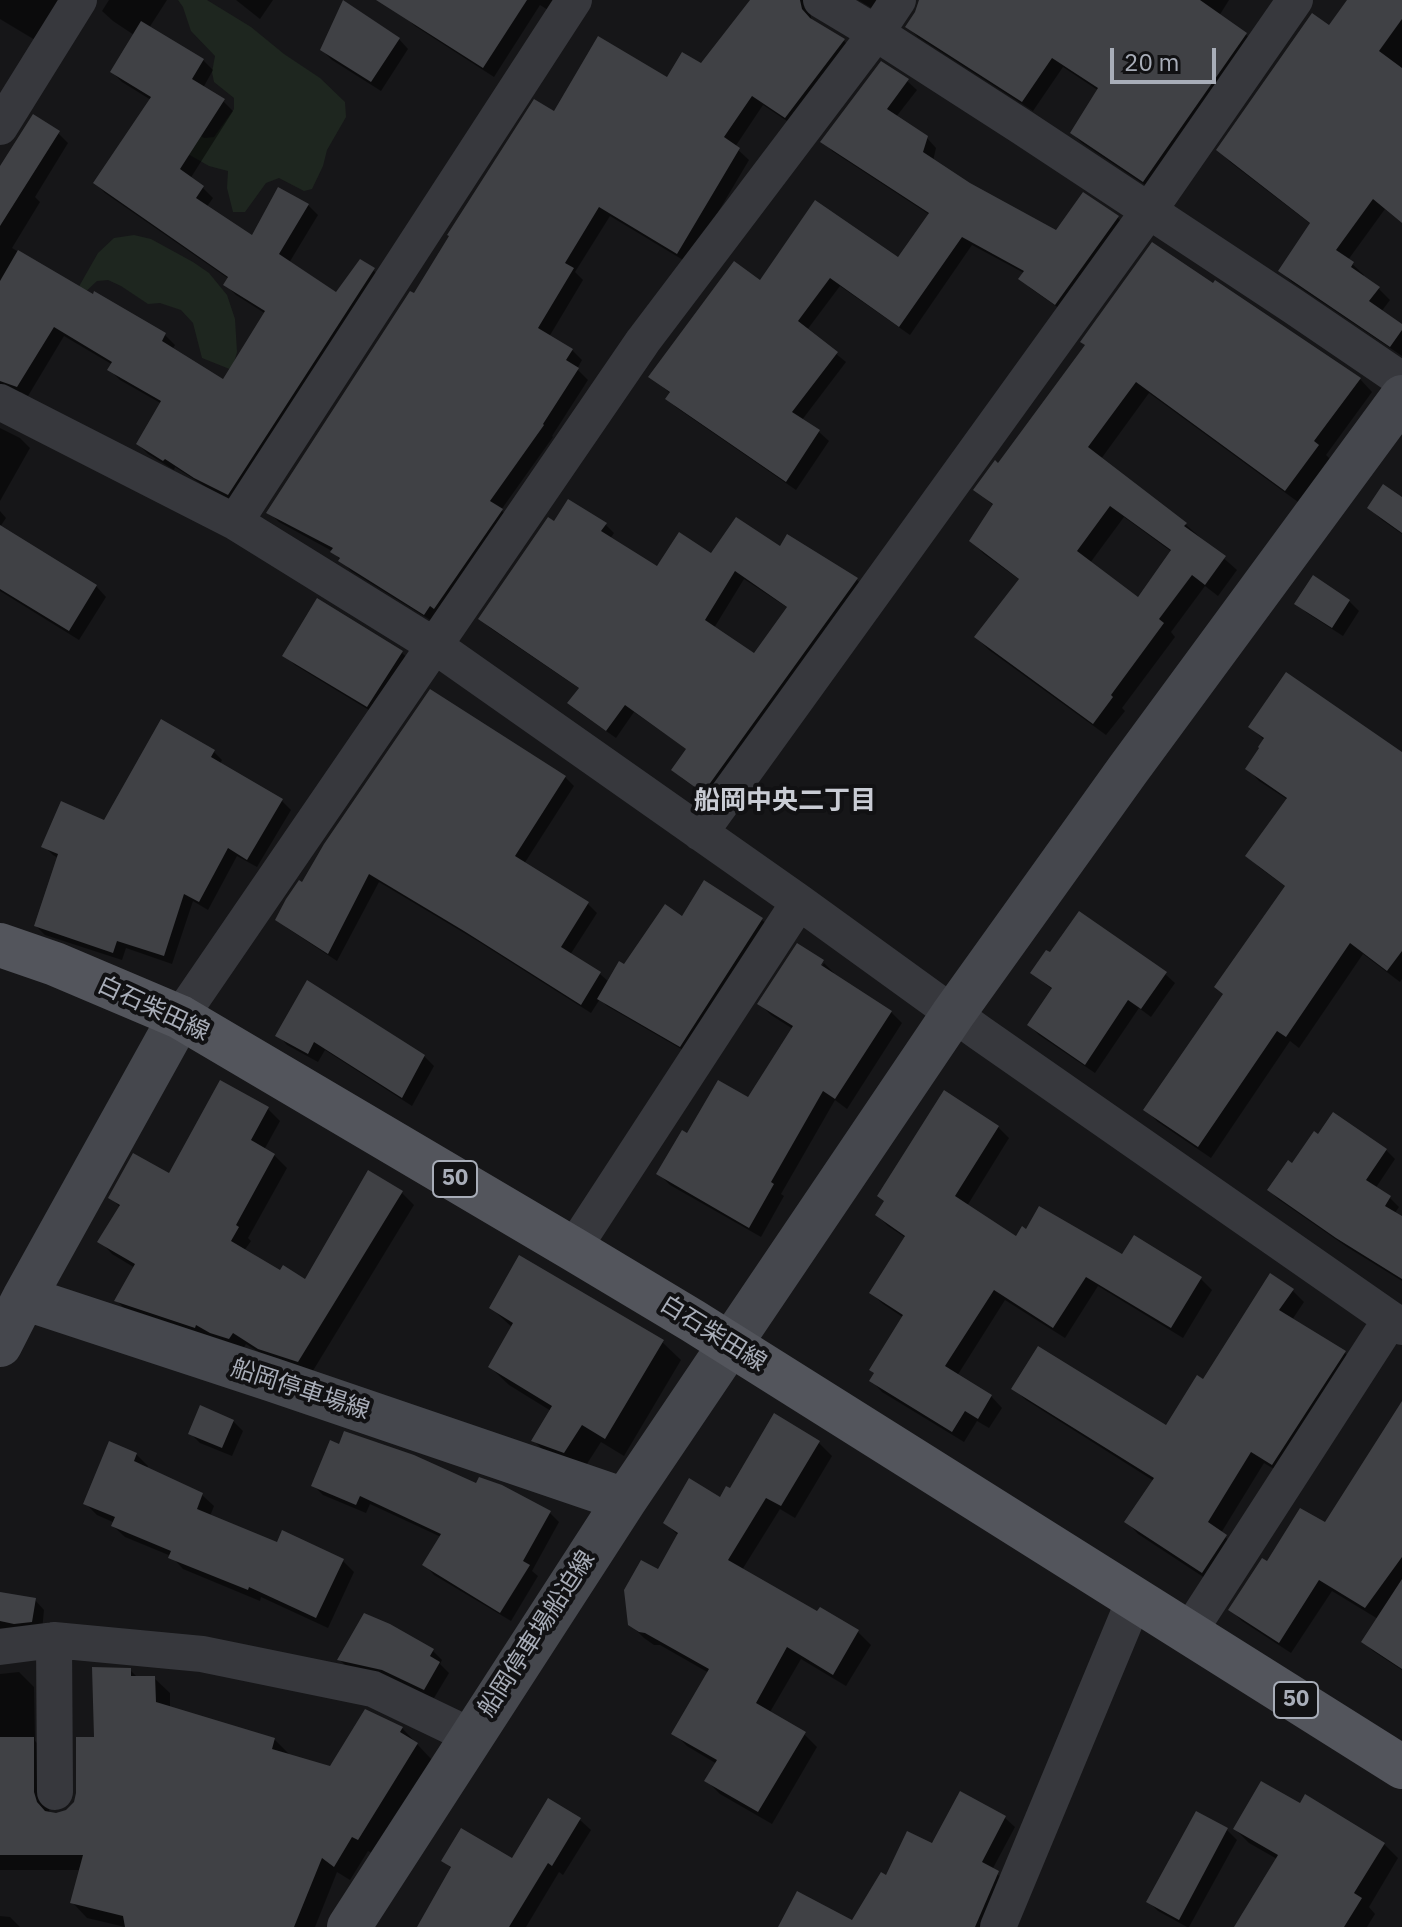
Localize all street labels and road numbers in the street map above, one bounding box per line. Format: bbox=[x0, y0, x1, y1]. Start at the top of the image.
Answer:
street label: 白石柴田線 bbox=[93, 971, 213, 1047]
road number: 50 bbox=[433, 1161, 477, 1197]
street label: 白石柴田線 bbox=[654, 1290, 772, 1378]
street label: 船岡停車場線 bbox=[227, 1354, 373, 1426]
street label: 船岡停車場船迫線 bbox=[473, 1546, 601, 1722]
road number: 50 bbox=[1274, 1682, 1318, 1718]

